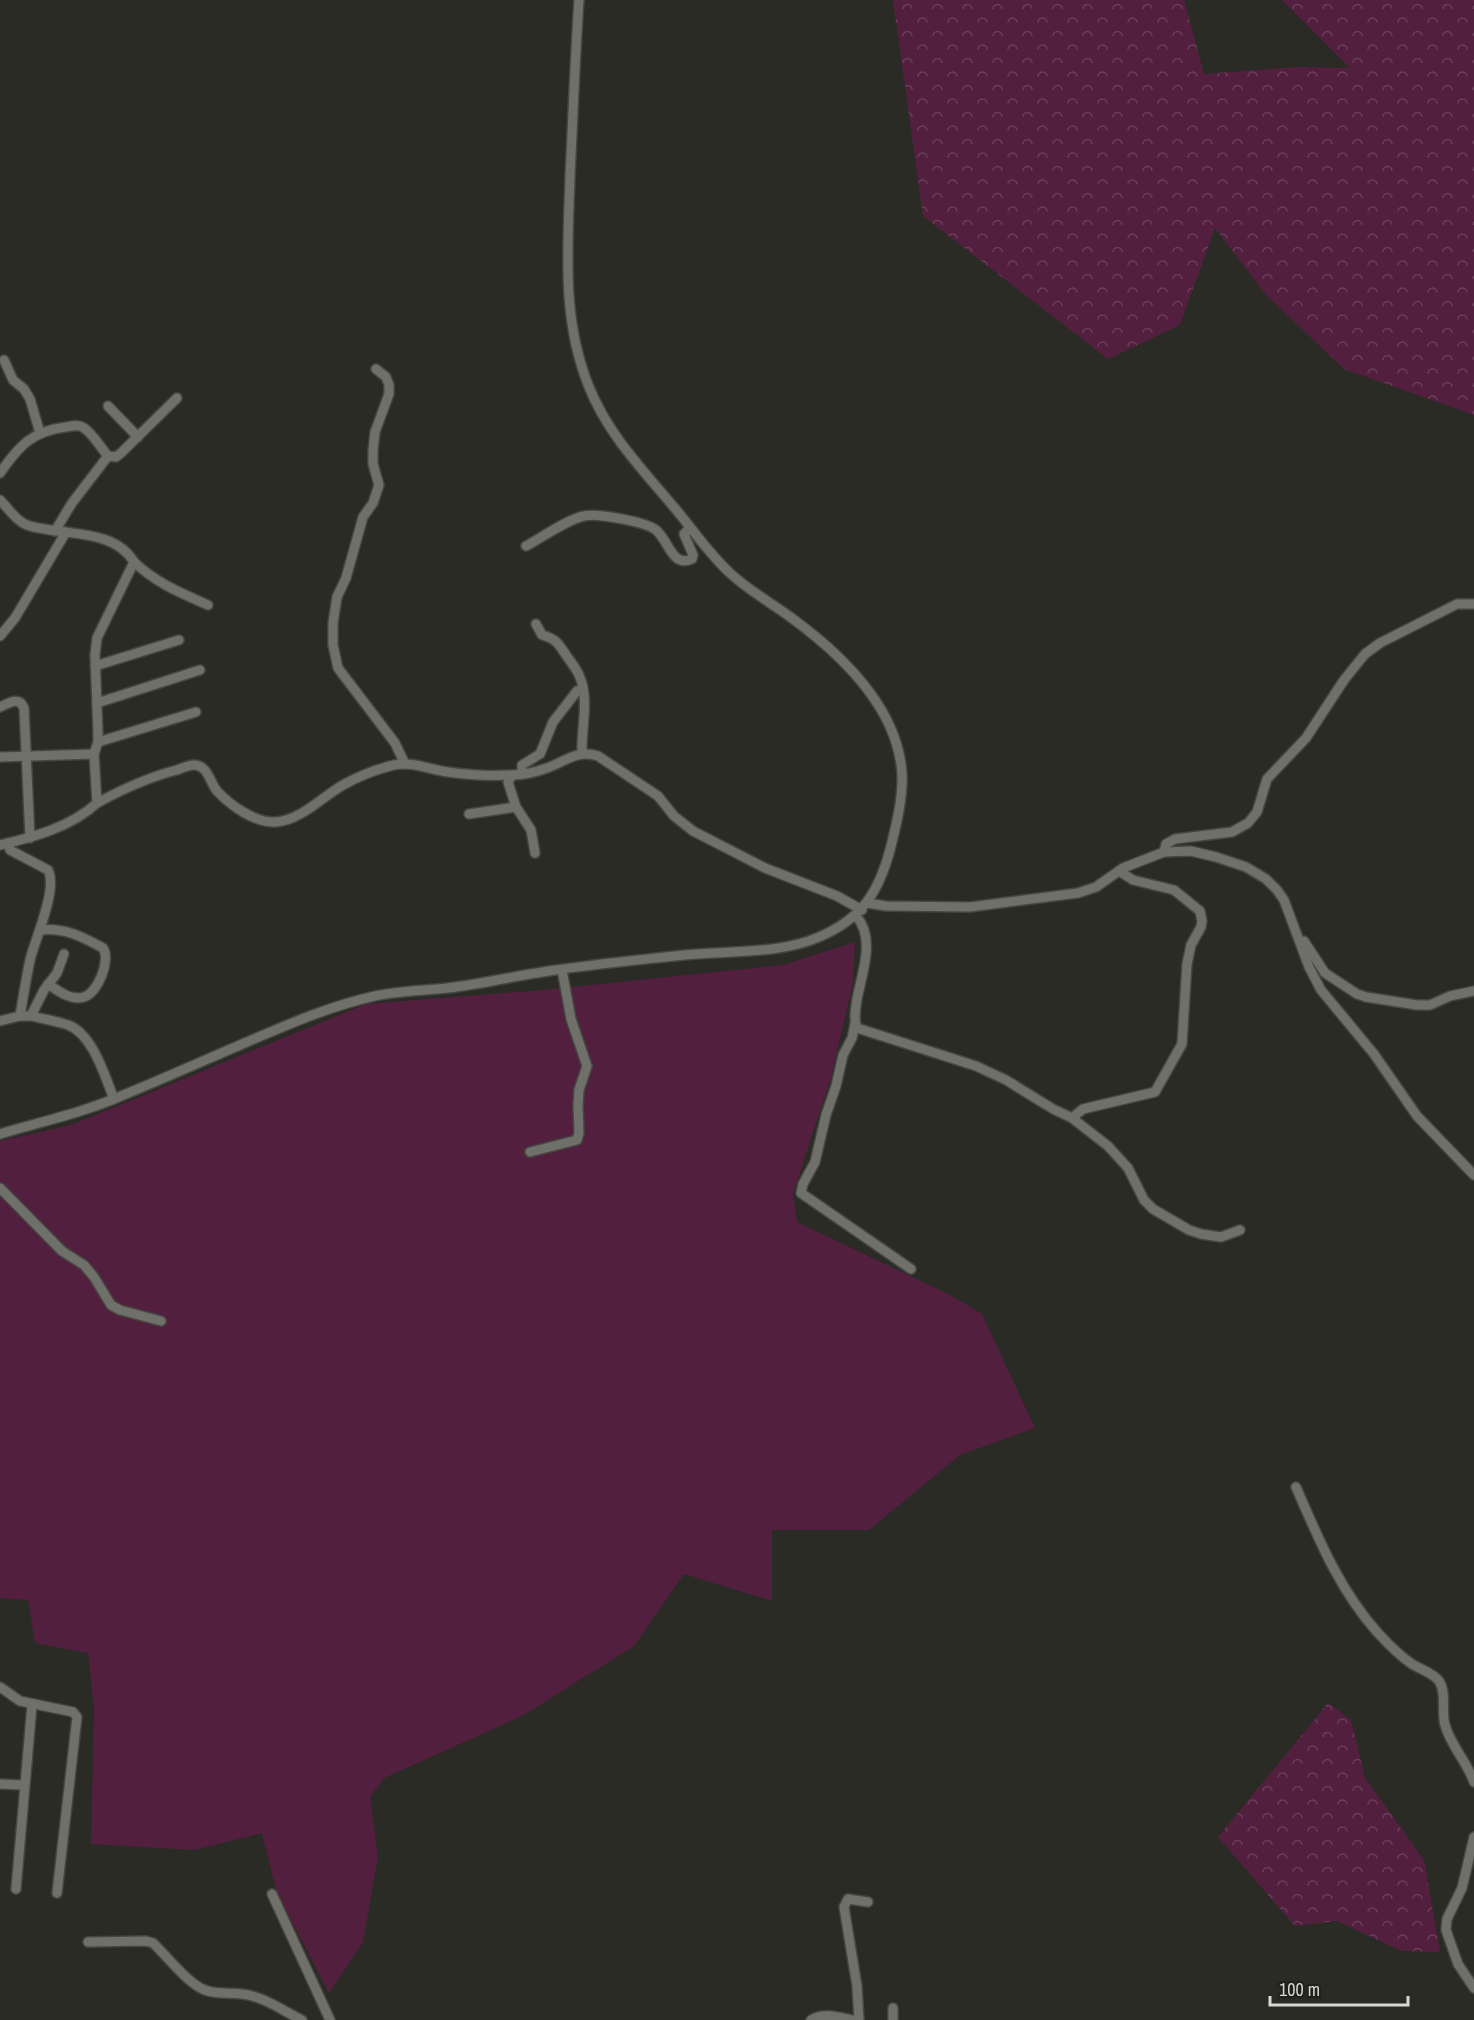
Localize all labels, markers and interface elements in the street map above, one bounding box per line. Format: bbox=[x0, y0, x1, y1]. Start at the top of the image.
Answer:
scale bar bbox=[1270, 1969, 1408, 2007]
text: 100 m bbox=[1279, 1977, 1320, 2002]

